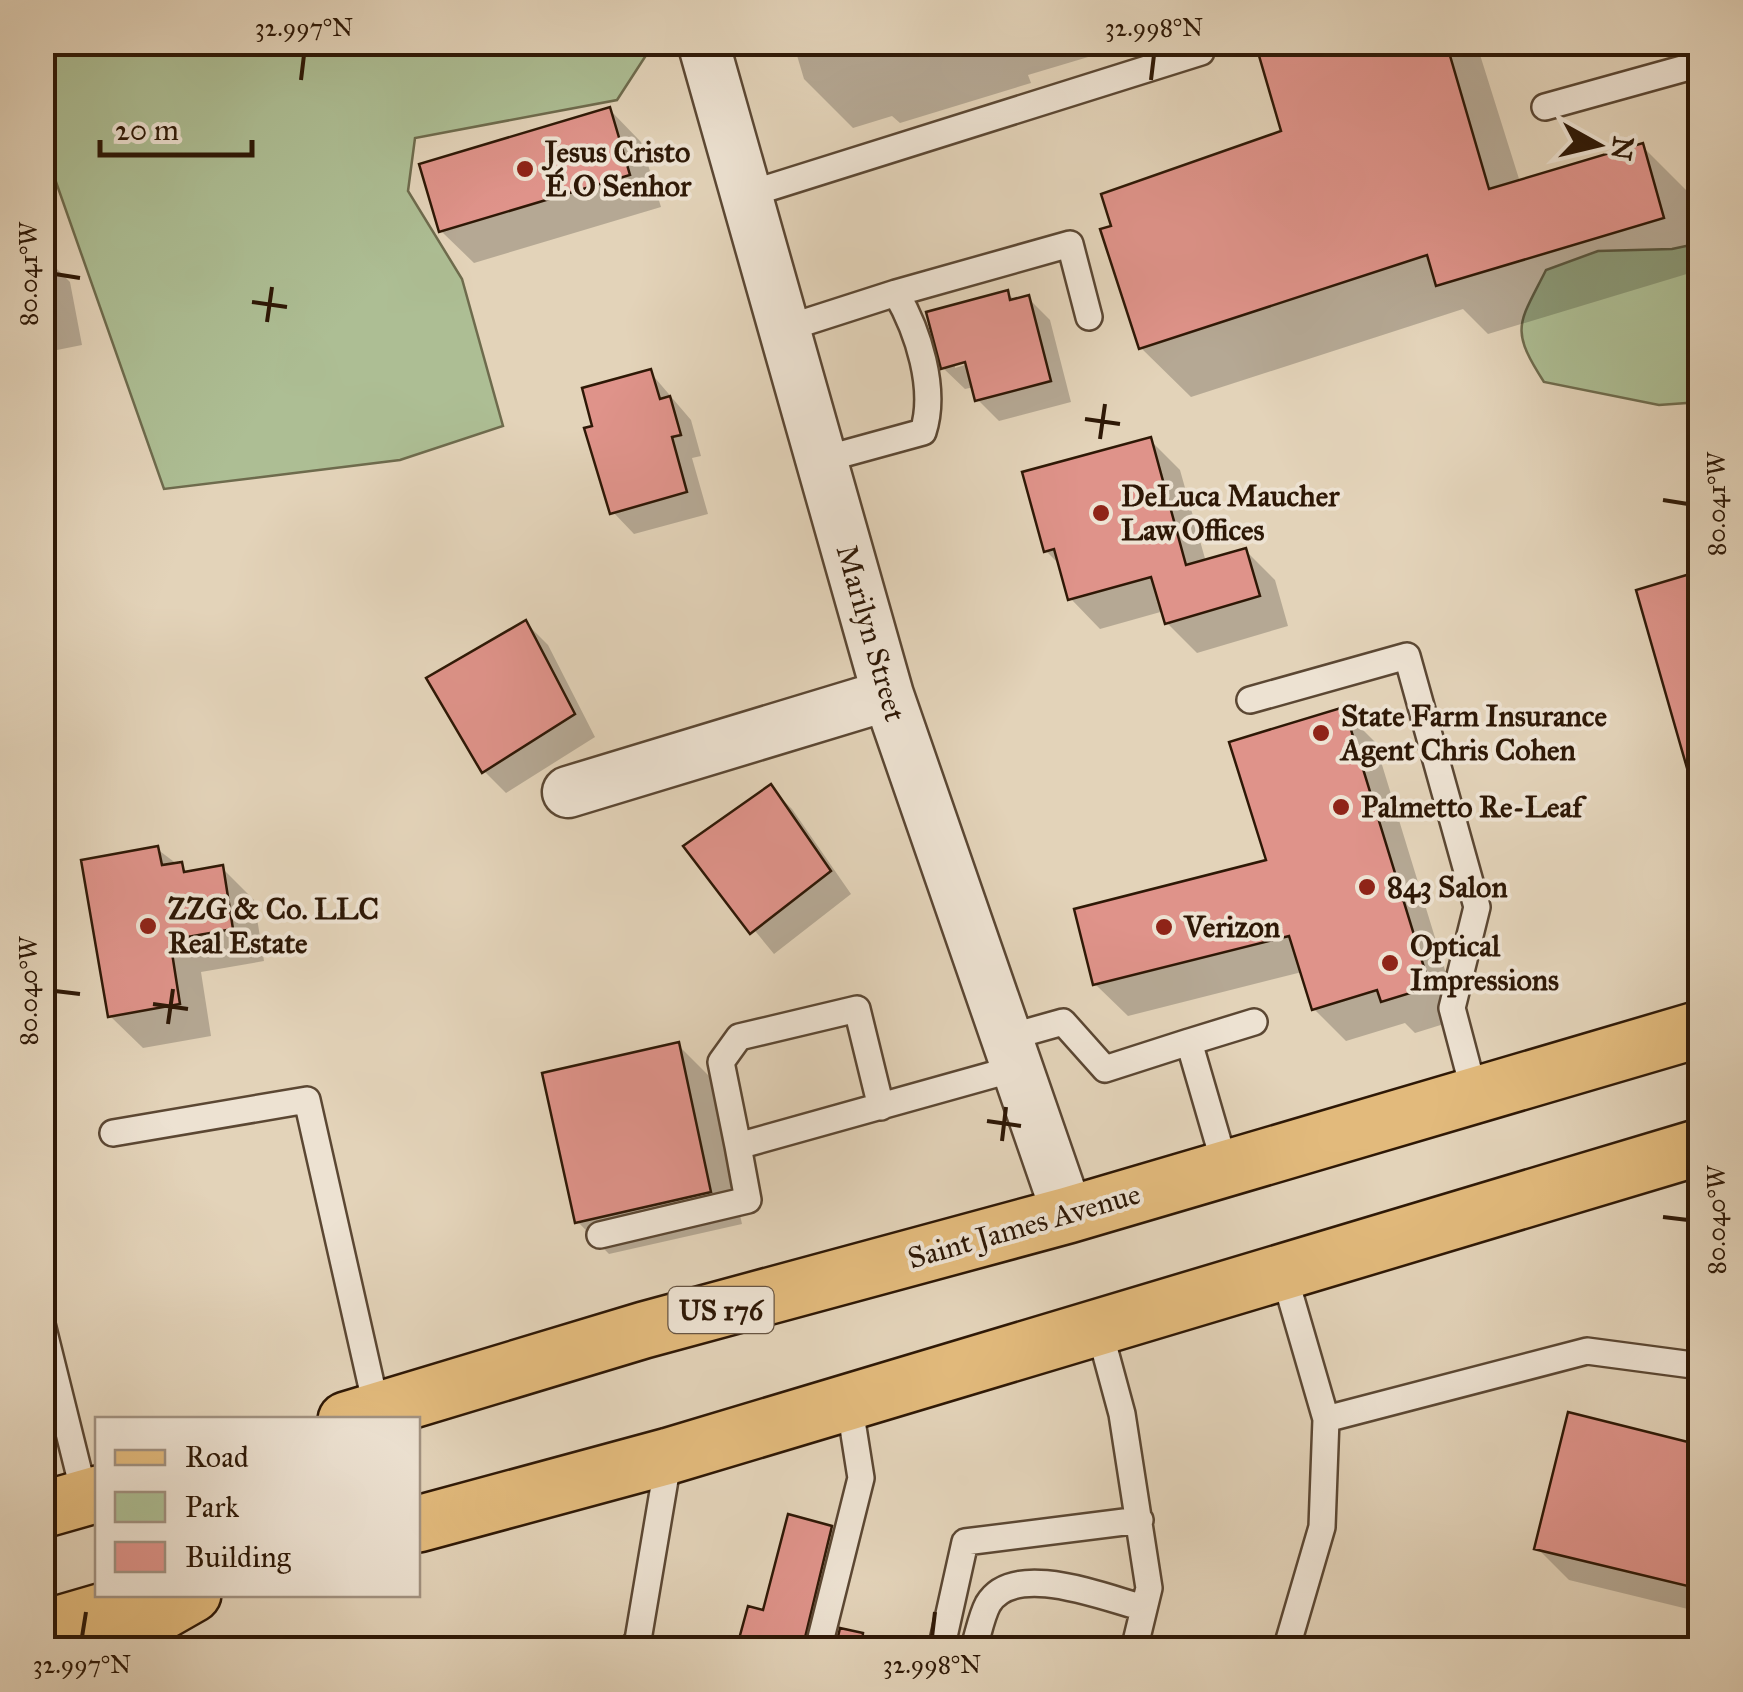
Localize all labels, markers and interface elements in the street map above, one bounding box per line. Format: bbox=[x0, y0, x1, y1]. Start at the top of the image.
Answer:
text: 32.997°N bbox=[255, 12, 353, 43]
text: 32.998°N bbox=[1105, 12, 1203, 43]
scale bar bbox=[100, 95, 252, 157]
north arrow bbox=[1548, 95, 1648, 195]
text: 20 m bbox=[115, 112, 179, 148]
place label: Jesus Cristo É O Senhor bbox=[541, 134, 692, 204]
text: N bbox=[1603, 134, 1641, 163]
marker: Jesus Cristo É O Senhor bbox=[514, 158, 536, 180]
text: 80.041°W bbox=[13, 221, 44, 326]
text: 80.041°W bbox=[1701, 451, 1732, 556]
place label: DeLuca Maucher Law Offices bbox=[1121, 478, 1340, 548]
marker: DeLuca Maucher Law Offices bbox=[1090, 502, 1112, 524]
street label: Marilyn Street bbox=[829, 541, 913, 726]
place label: State Farm Insurance Agent Chris Cohen bbox=[1339, 698, 1607, 768]
marker: State Farm Insurance Agent Chris Cohen bbox=[1310, 722, 1332, 744]
place label: Palmetto Re-Leaf bbox=[1361, 789, 1587, 825]
marker: Palmetto Re-Leaf bbox=[1330, 796, 1352, 818]
place label: 843 Salon bbox=[1387, 869, 1508, 905]
marker: 843 Salon bbox=[1356, 876, 1378, 898]
place label: ZZG & Co. LLC Real Estate bbox=[168, 891, 379, 961]
place label: Verizon bbox=[1183, 909, 1281, 945]
marker: ZZG & Co. LLC Real Estate bbox=[137, 915, 159, 937]
marker: Verizon bbox=[1153, 916, 1175, 938]
place label: Optical Impressions bbox=[1410, 928, 1559, 998]
text: 80.040°W bbox=[13, 935, 44, 1045]
marker: Optical Impressions bbox=[1379, 952, 1401, 974]
text: 80.040°W bbox=[1701, 1164, 1732, 1274]
street label: Saint James Avenue bbox=[903, 1176, 1145, 1276]
road number: US 176 bbox=[668, 1287, 774, 1333]
legend bbox=[95, 1417, 420, 1597]
text: Road bbox=[185, 1439, 249, 1475]
text: Park bbox=[185, 1489, 239, 1525]
text: Building bbox=[185, 1539, 292, 1575]
text: 32.997°N bbox=[33, 1649, 131, 1680]
text: 32.998°N bbox=[883, 1649, 981, 1680]

